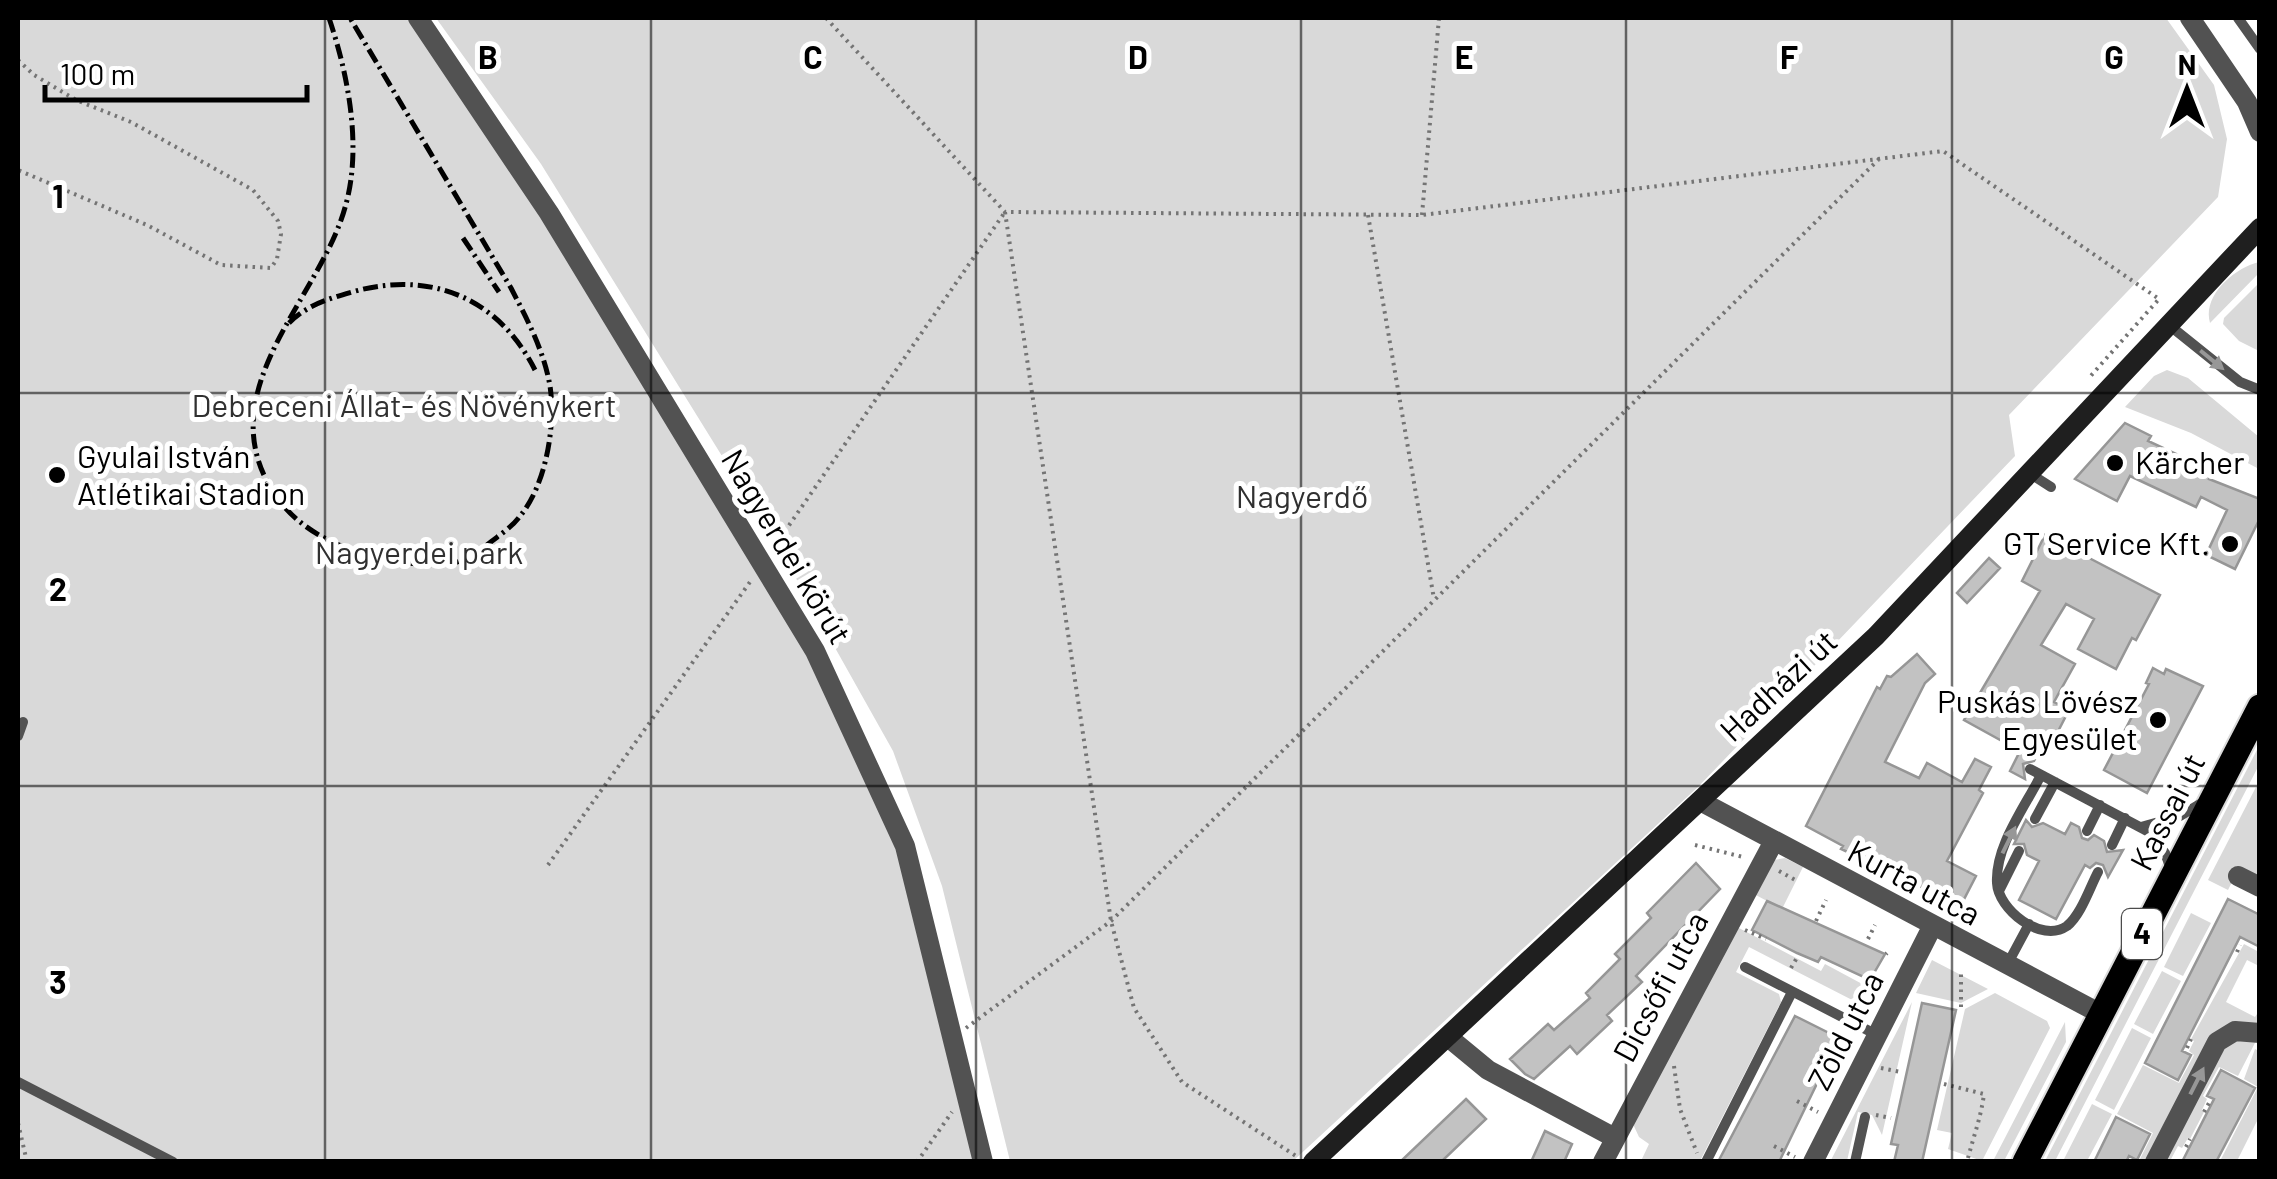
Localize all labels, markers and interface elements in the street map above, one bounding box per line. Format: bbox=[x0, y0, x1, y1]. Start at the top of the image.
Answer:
text: B bbox=[478, 37, 498, 75]
text: C bbox=[803, 37, 823, 75]
text: D bbox=[1128, 37, 1148, 75]
text: E bbox=[1455, 37, 1473, 75]
text: F bbox=[1780, 37, 1798, 75]
text: G bbox=[2104, 37, 2124, 75]
scale bar bbox=[45, 40, 308, 102]
north arrow bbox=[2137, 40, 2237, 140]
text: N bbox=[2178, 47, 2196, 81]
text: 100 m bbox=[60, 55, 135, 91]
text: 1 bbox=[52, 176, 64, 214]
one-way arrow bbox=[2200, 349, 2225, 370]
park label: Debreceni Állat- és Növénykert bbox=[191, 385, 617, 423]
place label: Gyulai István Atlétikai Stadion bbox=[77, 436, 305, 511]
street label: Nagyerdei körút bbox=[715, 442, 861, 650]
place label: Kärcher bbox=[2135, 442, 2245, 480]
marker: Kärcher bbox=[2104, 452, 2126, 474]
marker: Gyulai István Atlétikai Stadion bbox=[46, 464, 68, 486]
park label: Nagyerdő bbox=[1236, 476, 1368, 514]
place label: GT Service Kft. bbox=[2003, 523, 2210, 561]
park label: Nagyerdei park bbox=[315, 532, 523, 570]
marker: GT Service Kft. bbox=[2219, 533, 2241, 555]
text: 2 bbox=[49, 569, 67, 607]
street label: Hadházi út bbox=[1711, 621, 1844, 748]
place label: Puskás Lövész Egyesület bbox=[1937, 681, 2138, 756]
marker: Puskás Lövész Egyesület bbox=[2147, 709, 2169, 731]
street label: Kassai út bbox=[2121, 746, 2212, 876]
one-way arrow bbox=[2000, 826, 2017, 855]
street label: Kurta utca bbox=[1842, 831, 1988, 932]
street label: Dicsőfi utca bbox=[1604, 905, 1715, 1068]
road number: 4 bbox=[2122, 909, 2162, 959]
text: 3 bbox=[49, 962, 67, 1000]
street label: Zöld utca bbox=[1798, 965, 1890, 1095]
one-way arrow bbox=[2188, 1067, 2205, 1096]

